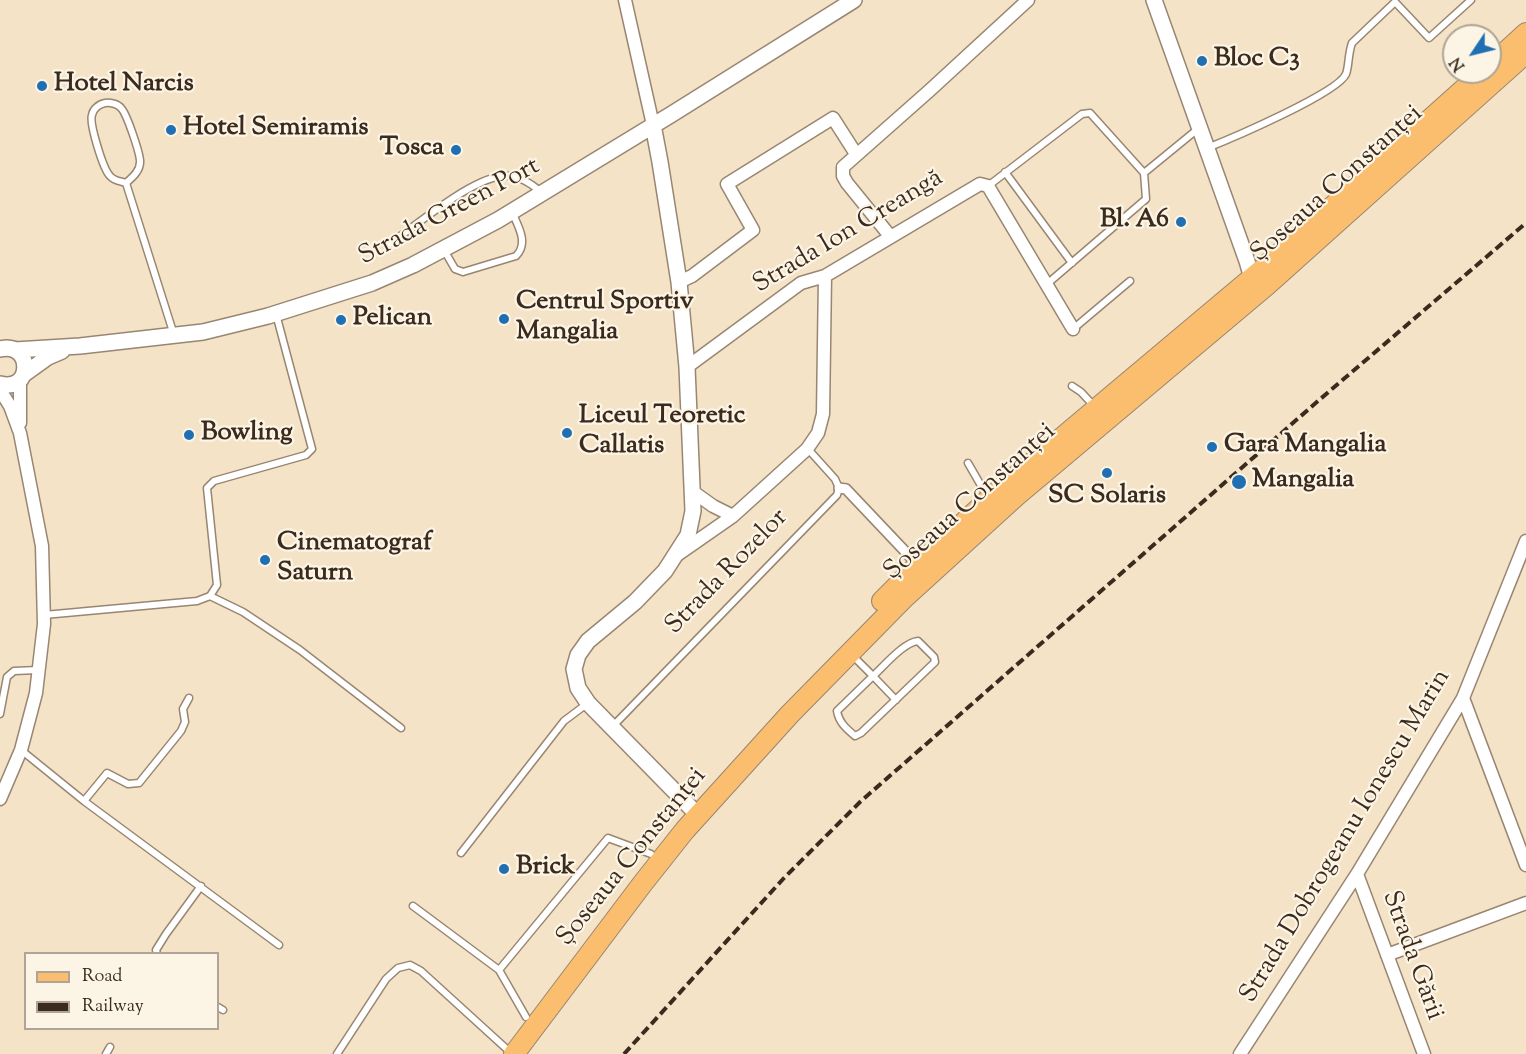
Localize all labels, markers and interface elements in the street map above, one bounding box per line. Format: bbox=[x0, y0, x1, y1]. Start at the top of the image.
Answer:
north arrow bbox=[1442, 24, 1502, 84]
place label: Bloc C3 bbox=[1214, 45, 1300, 77]
text: N bbox=[1445, 52, 1472, 75]
marker: Bloc C3 bbox=[1195, 54, 1209, 68]
place label: Hotel Narcis bbox=[54, 70, 194, 102]
marker: Hotel Narcis bbox=[35, 79, 49, 93]
street label: Șoseaua Constanței bbox=[1246, 100, 1430, 270]
place label: Hotel Semiramis bbox=[183, 114, 369, 146]
marker: Hotel Semiramis bbox=[164, 123, 178, 137]
place label: Tosca bbox=[380, 134, 444, 166]
marker: Tosca bbox=[449, 143, 463, 157]
street label: Strada Green Port bbox=[354, 152, 546, 274]
street label: Strada Ion Creangă bbox=[748, 164, 950, 302]
place label: Bl. A6 bbox=[1100, 206, 1169, 238]
marker: Bl. A6 bbox=[1174, 215, 1188, 229]
place label: Centrul Sportiv Mangalia bbox=[516, 288, 694, 350]
place label: Pelican bbox=[353, 304, 432, 336]
marker: Centrul Sportiv Mangalia bbox=[497, 312, 511, 326]
marker: Pelican bbox=[334, 313, 348, 327]
place label: Liceul Teoretic Callatis bbox=[579, 402, 746, 464]
street label: Șoseaua Constanței bbox=[879, 418, 1063, 588]
place label: Bowling bbox=[201, 419, 293, 451]
marker: Liceul Teoretic Callatis bbox=[560, 426, 574, 440]
marker: Bowling bbox=[182, 428, 196, 442]
place label: Gara Mangalia bbox=[1224, 431, 1386, 463]
marker: Gara Mangalia bbox=[1205, 440, 1219, 454]
marker: SC Solaris bbox=[1100, 466, 1114, 480]
place label: Mangalia bbox=[1252, 466, 1354, 498]
marker: Mangalia bbox=[1230, 473, 1248, 491]
place label: SC Solaris bbox=[1048, 482, 1166, 514]
street label: Strada Rozelor bbox=[660, 504, 796, 642]
place label: Cinematograf Saturn bbox=[277, 529, 432, 590]
marker: Cinematograf Saturn bbox=[258, 553, 272, 567]
street label: Strada Dobrogeanu Ionescu Marin bbox=[1235, 665, 1459, 1009]
street label: Șoseaua Constanței bbox=[551, 762, 715, 954]
place label: Brick bbox=[516, 853, 575, 885]
marker: Brick bbox=[497, 862, 511, 876]
street label: Strada Gării bbox=[1373, 887, 1449, 1025]
legend bbox=[24, 952, 219, 1030]
text: Road bbox=[82, 964, 122, 990]
text: Railway bbox=[82, 994, 144, 1020]

